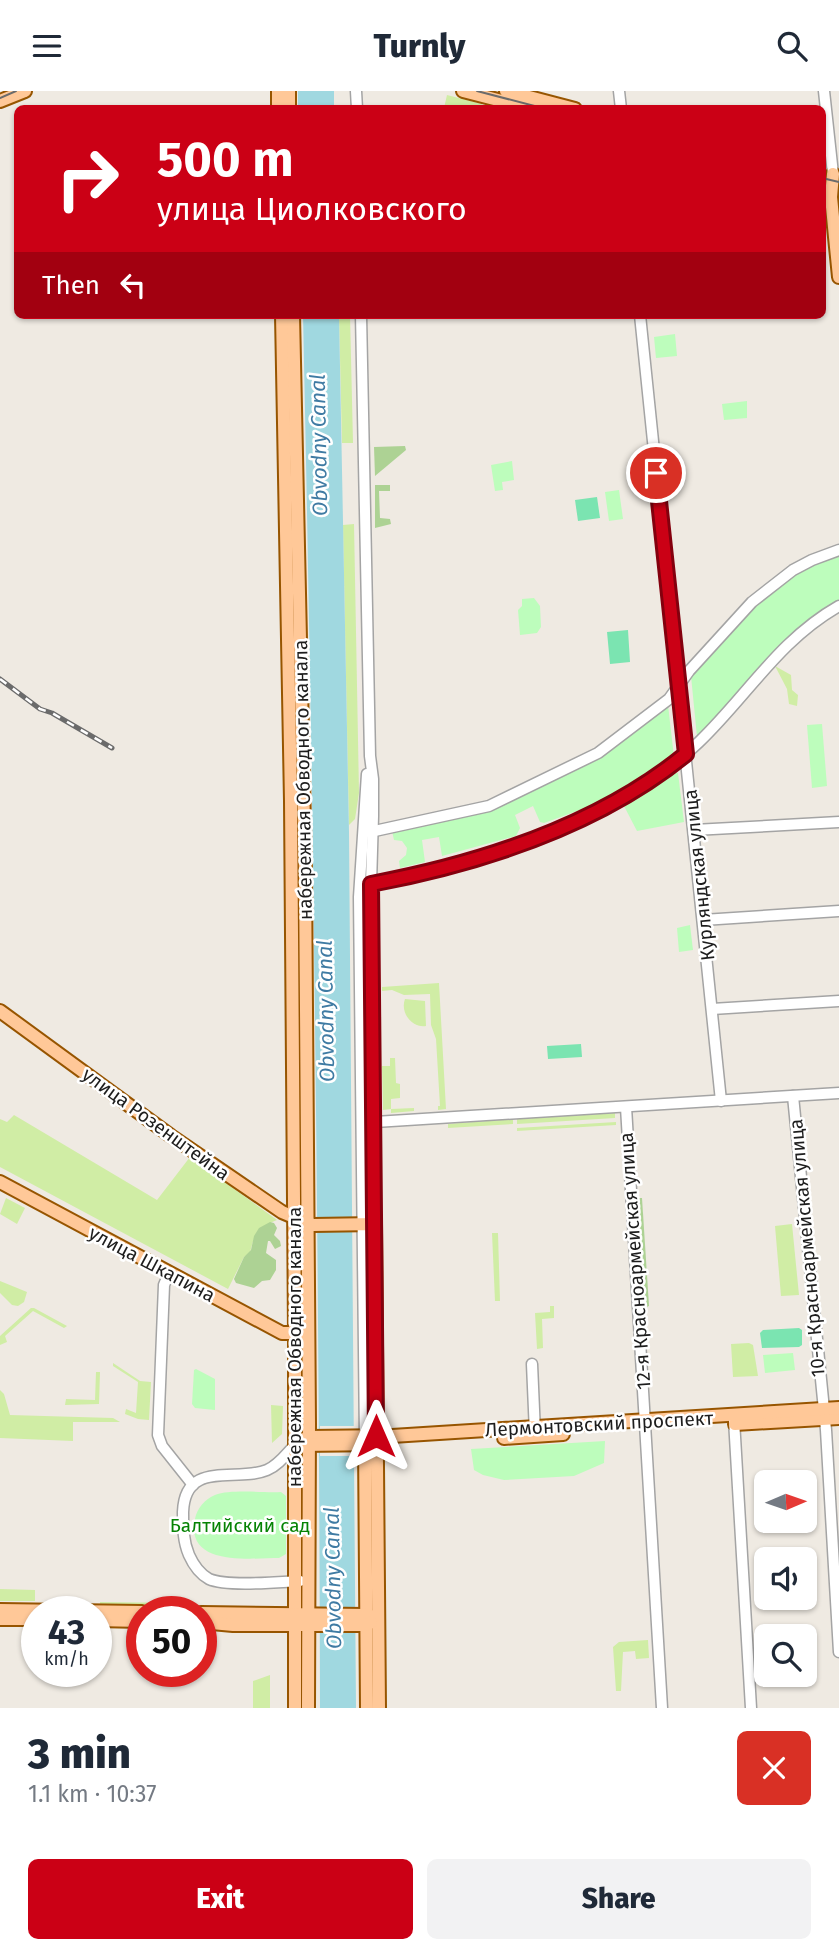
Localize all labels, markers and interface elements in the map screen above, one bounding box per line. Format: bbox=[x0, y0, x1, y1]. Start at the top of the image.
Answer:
icon: menu bbox=[28, 27, 66, 65]
text: Turnly bbox=[374, 27, 465, 65]
icon: search bbox=[773, 27, 811, 65]
text: 500 m bbox=[157, 130, 294, 189]
icon: right bbox=[42, 133, 133, 224]
text: улица Циолковского bbox=[157, 190, 467, 228]
icon: left bbox=[114, 266, 152, 304]
text: Then bbox=[42, 270, 100, 301]
water label: Obvodny Canal bbox=[305, 374, 333, 516]
pin bbox=[626, 443, 686, 503]
icon: arrive bbox=[637, 454, 675, 492]
street label: набережная Обводного канала bbox=[289, 640, 317, 920]
street label: Курляндская улица bbox=[679, 788, 719, 962]
water label: Obvodny Canal bbox=[312, 940, 340, 1082]
street label: улица Розенштейна bbox=[78, 1063, 234, 1185]
street label: 10-я Красноармейская улица bbox=[784, 1118, 830, 1378]
street label: 12-я Красноармейская улица bbox=[615, 1132, 655, 1390]
street label: набережная Обводного канала bbox=[283, 1207, 306, 1487]
street label: улица Шкапина bbox=[85, 1221, 219, 1307]
position arrow bbox=[339, 1399, 413, 1473]
street label: Лермонтовский проспект bbox=[484, 1407, 714, 1441]
north arrow bbox=[754, 1470, 817, 1533]
map controls bbox=[754, 1470, 817, 1687]
water label: Obvodny Canal bbox=[319, 1507, 347, 1649]
park label: Балтийский сад bbox=[170, 1514, 310, 1537]
button: sound bbox=[754, 1547, 817, 1610]
speed limit sign: 50 bbox=[126, 1596, 217, 1687]
text: 43 bbox=[48, 1611, 85, 1653]
button: search bbox=[754, 1624, 817, 1687]
text: km/h bbox=[44, 1648, 89, 1670]
text: 3 min bbox=[28, 1729, 131, 1779]
button: close bbox=[737, 1731, 811, 1805]
text: 1.1 km · 10:37 bbox=[28, 1780, 157, 1808]
button: Exit bbox=[28, 1859, 413, 1939]
button: Share bbox=[427, 1859, 811, 1939]

